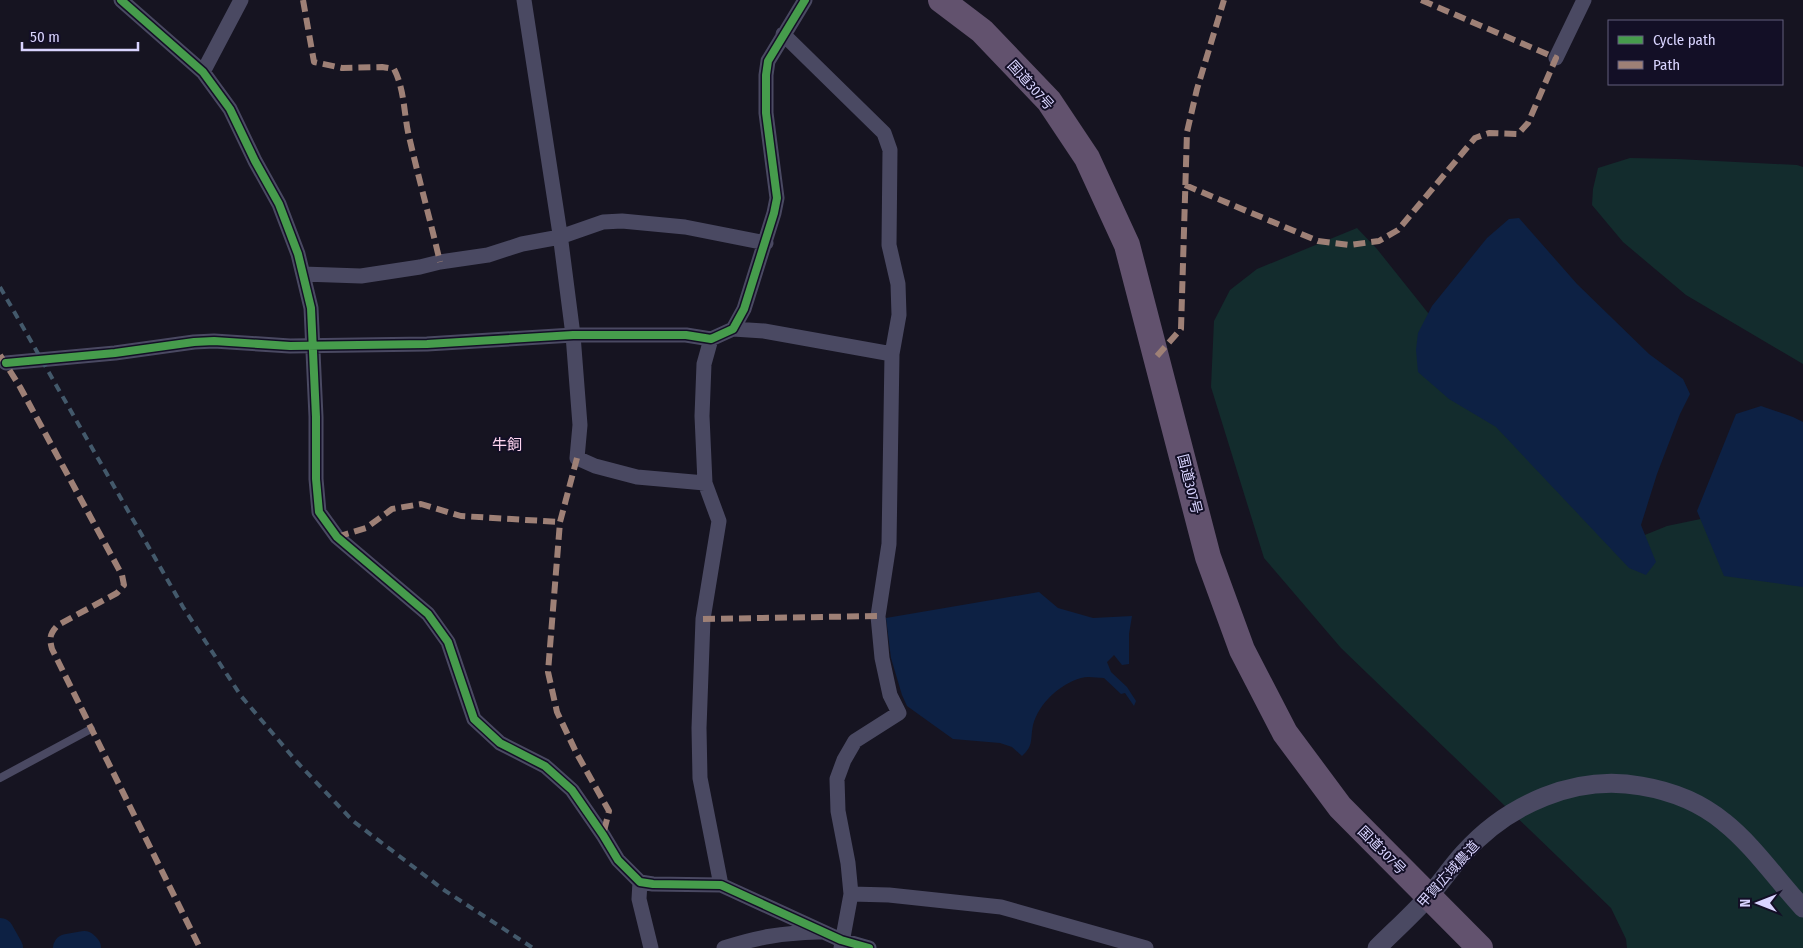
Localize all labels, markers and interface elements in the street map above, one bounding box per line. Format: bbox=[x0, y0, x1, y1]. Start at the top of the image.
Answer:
scale bar bbox=[22, 20, 139, 52]
legend bbox=[1608, 20, 1783, 85]
text: 50 m bbox=[30, 28, 60, 46]
text: Cycle path bbox=[1653, 31, 1716, 49]
text: Path bbox=[1653, 56, 1680, 74]
street label: 国道307号 bbox=[1004, 57, 1057, 114]
district label: 牛飼 bbox=[492, 436, 522, 454]
street label: 国道307号 bbox=[1174, 452, 1205, 516]
street label: 国道307号 bbox=[1354, 823, 1409, 878]
street label: 甲賀広域農道 bbox=[1414, 837, 1483, 911]
north arrow bbox=[1733, 878, 1783, 928]
text: N bbox=[1737, 899, 1754, 907]

